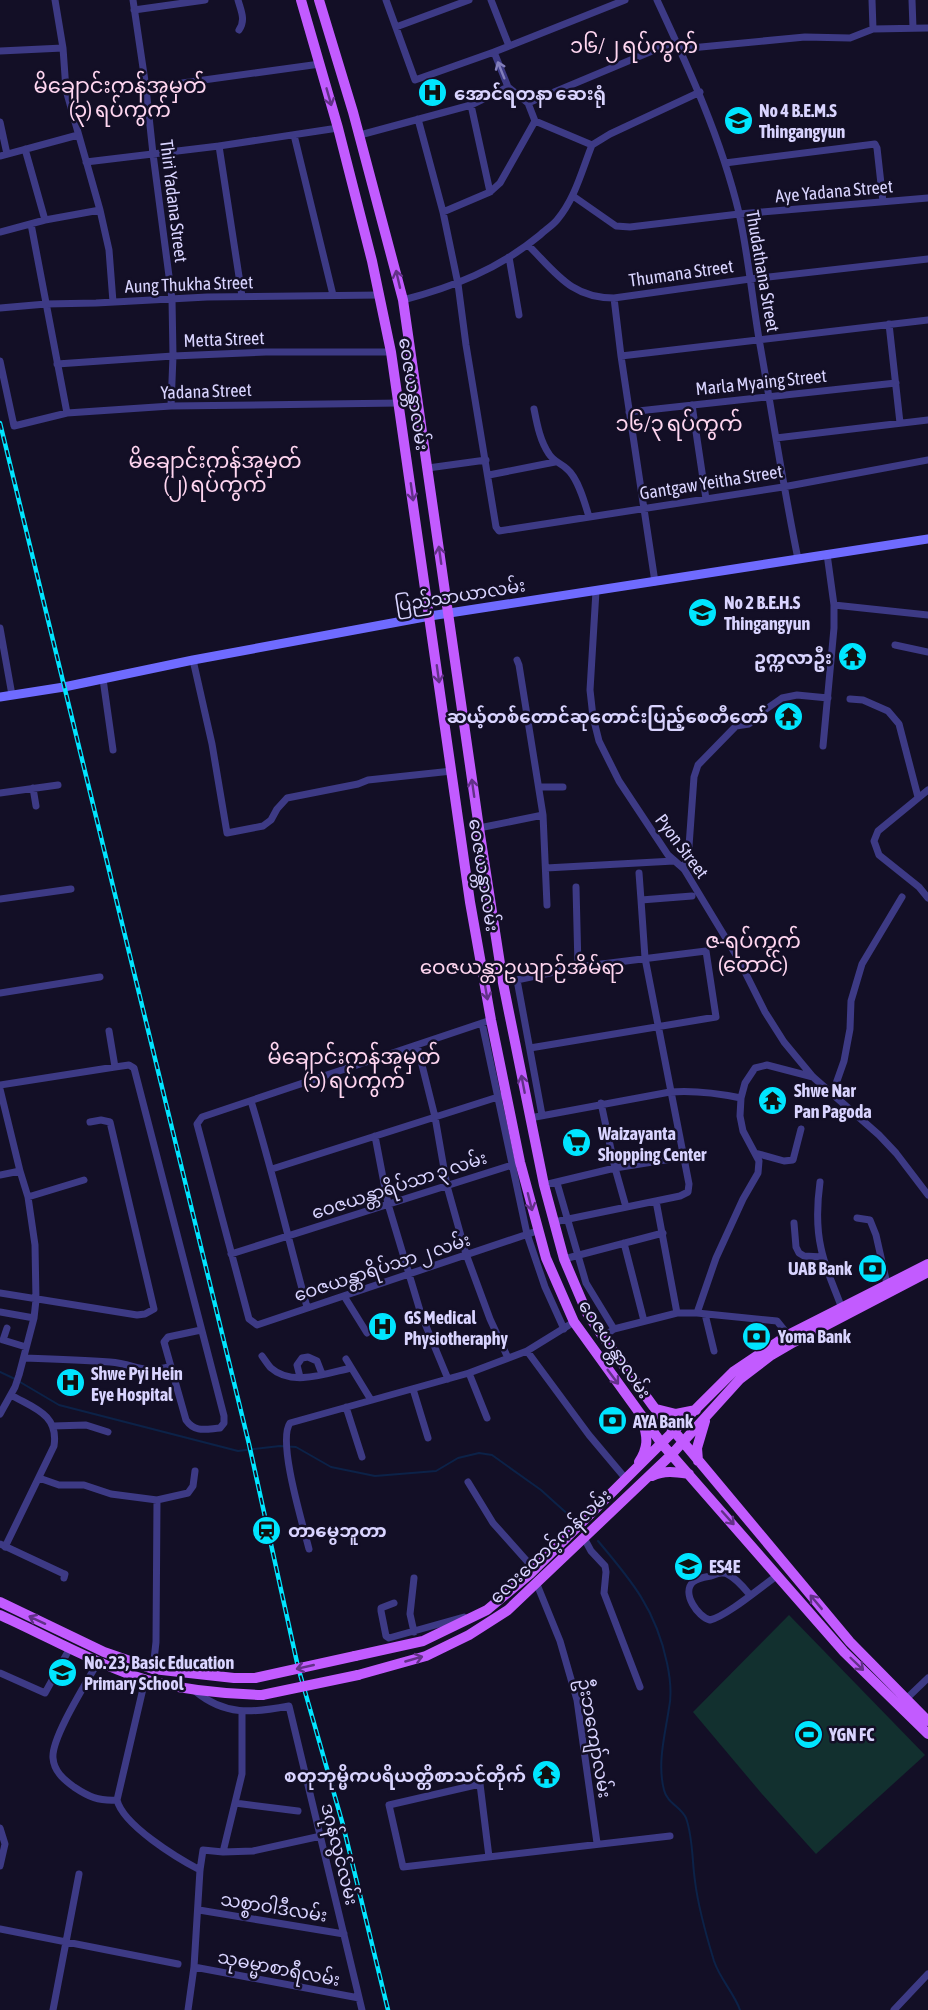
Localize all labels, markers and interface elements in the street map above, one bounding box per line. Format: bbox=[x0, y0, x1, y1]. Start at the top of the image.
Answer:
district label: ၁၆/၂ ရပ်ကွက် bbox=[570, 30, 698, 63]
one-way arrow bbox=[495, 61, 506, 79]
district label: မိချောင်းကန်အမှတ် (၃) ရပ်ကွက် bbox=[33, 70, 207, 127]
hospital icon: အောင်ရတနာ ဆေးရုံ bbox=[417, 77, 449, 109]
place label: အောင်ရတနာ ဆေးရုံ bbox=[454, 82, 606, 108]
one-way arrow bbox=[324, 87, 335, 106]
place label: No 4 B.E.M.S Thingangyun bbox=[759, 100, 845, 142]
school or university icon: No 4 B.E.M.S Thingangyun bbox=[722, 104, 754, 136]
street label: Thiri Yadana Street bbox=[156, 138, 192, 264]
street label: Aye Yadana Street bbox=[774, 175, 894, 207]
street label: Thudathana Street bbox=[742, 209, 784, 333]
street label: Thumana Street bbox=[627, 255, 735, 291]
one-way arrow bbox=[392, 270, 404, 289]
street label: Aung Thukha Street bbox=[124, 271, 254, 297]
street label: Metta Street bbox=[183, 327, 265, 351]
street label: ဝေဇယန္တာလမ်း bbox=[390, 336, 435, 453]
street label: Marla Myaing Street bbox=[694, 365, 828, 399]
street label: Yadana Street bbox=[160, 379, 252, 403]
district label: ၁၆/၃ ရပ်ကွက် bbox=[615, 408, 743, 441]
district label: မိချောင်းကန်အမှတ် (၂) ရပ်ကွက် bbox=[128, 445, 302, 502]
street label: Gantgaw Yeitha Street bbox=[638, 460, 784, 504]
one-way arrow bbox=[407, 482, 418, 502]
one-way arrow bbox=[435, 545, 446, 565]
street label: ပြည်သာယာလမ်း bbox=[393, 572, 528, 621]
place label: No 2 B.E.H.S Thingangyun bbox=[724, 592, 810, 634]
school or university icon: No 2 B.E.H.S Thingangyun bbox=[687, 596, 719, 628]
temple icon: ဥက္ကလာဦး bbox=[837, 641, 869, 673]
place label: ဥက္ကလာဦး bbox=[754, 646, 832, 672]
one-way arrow bbox=[432, 663, 443, 683]
temple icon: ဆယ့်တစ်တောင်ဆုတောင်းပြည့်စေတီတော် bbox=[773, 700, 805, 732]
place label: ဆယ့်တစ်တောင်ဆုတောင်းပြည့်စေတီတော် bbox=[447, 705, 768, 731]
one-way arrow bbox=[468, 779, 479, 799]
street label: Pyon Street bbox=[651, 810, 713, 882]
street label: ဝေဇယန္တာလမ်း bbox=[460, 817, 505, 934]
district label: ဇ-ရပ်ကွက် (တောင်) bbox=[705, 925, 801, 976]
district label: ဝေဇယန္တာဥယျာဉ်အိမ်ရာ bbox=[420, 953, 624, 983]
one-way arrow bbox=[480, 981, 491, 1000]
district label: မိချောင်းကန်အမှတ် (၁) ရပ်ကွက် bbox=[267, 1041, 441, 1098]
one-way arrow bbox=[517, 1075, 528, 1094]
place label: Shwe Nar Pan Pagoda bbox=[794, 1080, 872, 1122]
temple icon: Shwe Nar Pan Pagoda bbox=[757, 1084, 789, 1116]
place label: Waizayanta Shopping Center bbox=[597, 1123, 707, 1165]
supermarket icon: Waizayanta Shopping Center bbox=[561, 1127, 593, 1159]
street label: ဝေဇယန္တာရိပ်သာ ၃ လမ်း bbox=[308, 1144, 491, 1228]
one-way arrow bbox=[525, 1193, 537, 1212]
street label: ဝေဇယန္တာရိပ်သာ ၂ လမ်း bbox=[290, 1226, 474, 1310]
bank icon: UAB Bank bbox=[857, 1252, 889, 1284]
place label: UAB Bank bbox=[788, 1258, 853, 1279]
street label: ဝေဇယန္တာလမ်း bbox=[570, 1295, 657, 1405]
place label: GS Medical Physiotheraphy bbox=[404, 1307, 509, 1349]
hospital icon: GS Medical Physiotheraphy bbox=[367, 1311, 399, 1343]
bank icon: Yoma Bank bbox=[741, 1320, 773, 1352]
place label: Yoma Bank bbox=[777, 1326, 852, 1347]
place label: Shwe Pyi Hein Eye Hospital bbox=[91, 1363, 183, 1405]
hospital icon: Shwe Pyi Hein Eye Hospital bbox=[54, 1367, 86, 1399]
one-way arrow bbox=[606, 1369, 619, 1385]
bank icon: AYA Bank bbox=[596, 1405, 628, 1437]
place label: AYA Bank bbox=[632, 1411, 694, 1432]
street label: လေးထောင့်ကန်လမ်း bbox=[484, 1483, 618, 1611]
one-way arrow bbox=[721, 1510, 735, 1525]
station icon: တာမွေဘူတာ bbox=[251, 1514, 283, 1546]
place label: တာမွေဘူတာ bbox=[288, 1520, 387, 1545]
school or university icon: ES4E bbox=[672, 1550, 704, 1582]
place label: ES4E bbox=[709, 1556, 741, 1577]
one-way arrow bbox=[810, 1594, 823, 1610]
one-way arrow bbox=[28, 1613, 46, 1625]
place label: No. 23, Basic Education Primary School bbox=[84, 1652, 235, 1694]
one-way arrow bbox=[404, 1653, 423, 1664]
school or university icon: No. 23, Basic Education Primary School bbox=[47, 1656, 79, 1688]
one-way arrow bbox=[849, 1657, 864, 1671]
one-way arrow bbox=[296, 1662, 315, 1673]
street label: ဦးဘကျော်လမ်း bbox=[569, 1676, 618, 1800]
sports icon: YGN FC bbox=[792, 1718, 824, 1750]
place label: YGN FC bbox=[828, 1724, 874, 1745]
temple icon: စတုဘုမ္မိကပရိယတ္တိစာသင်တိုက် bbox=[531, 1759, 563, 1791]
place label: စတုဘုမ္မိကပရိယတ္တိစာသင်တိုက် bbox=[284, 1764, 526, 1790]
street label: ဒဂုန်လွင်လမ်း bbox=[312, 1800, 365, 1908]
street label: သစ္စာဝါဒီလမ်း bbox=[218, 1885, 329, 1931]
street label: သုဓမ္မာစာရီလမ်း bbox=[215, 1943, 343, 1995]

